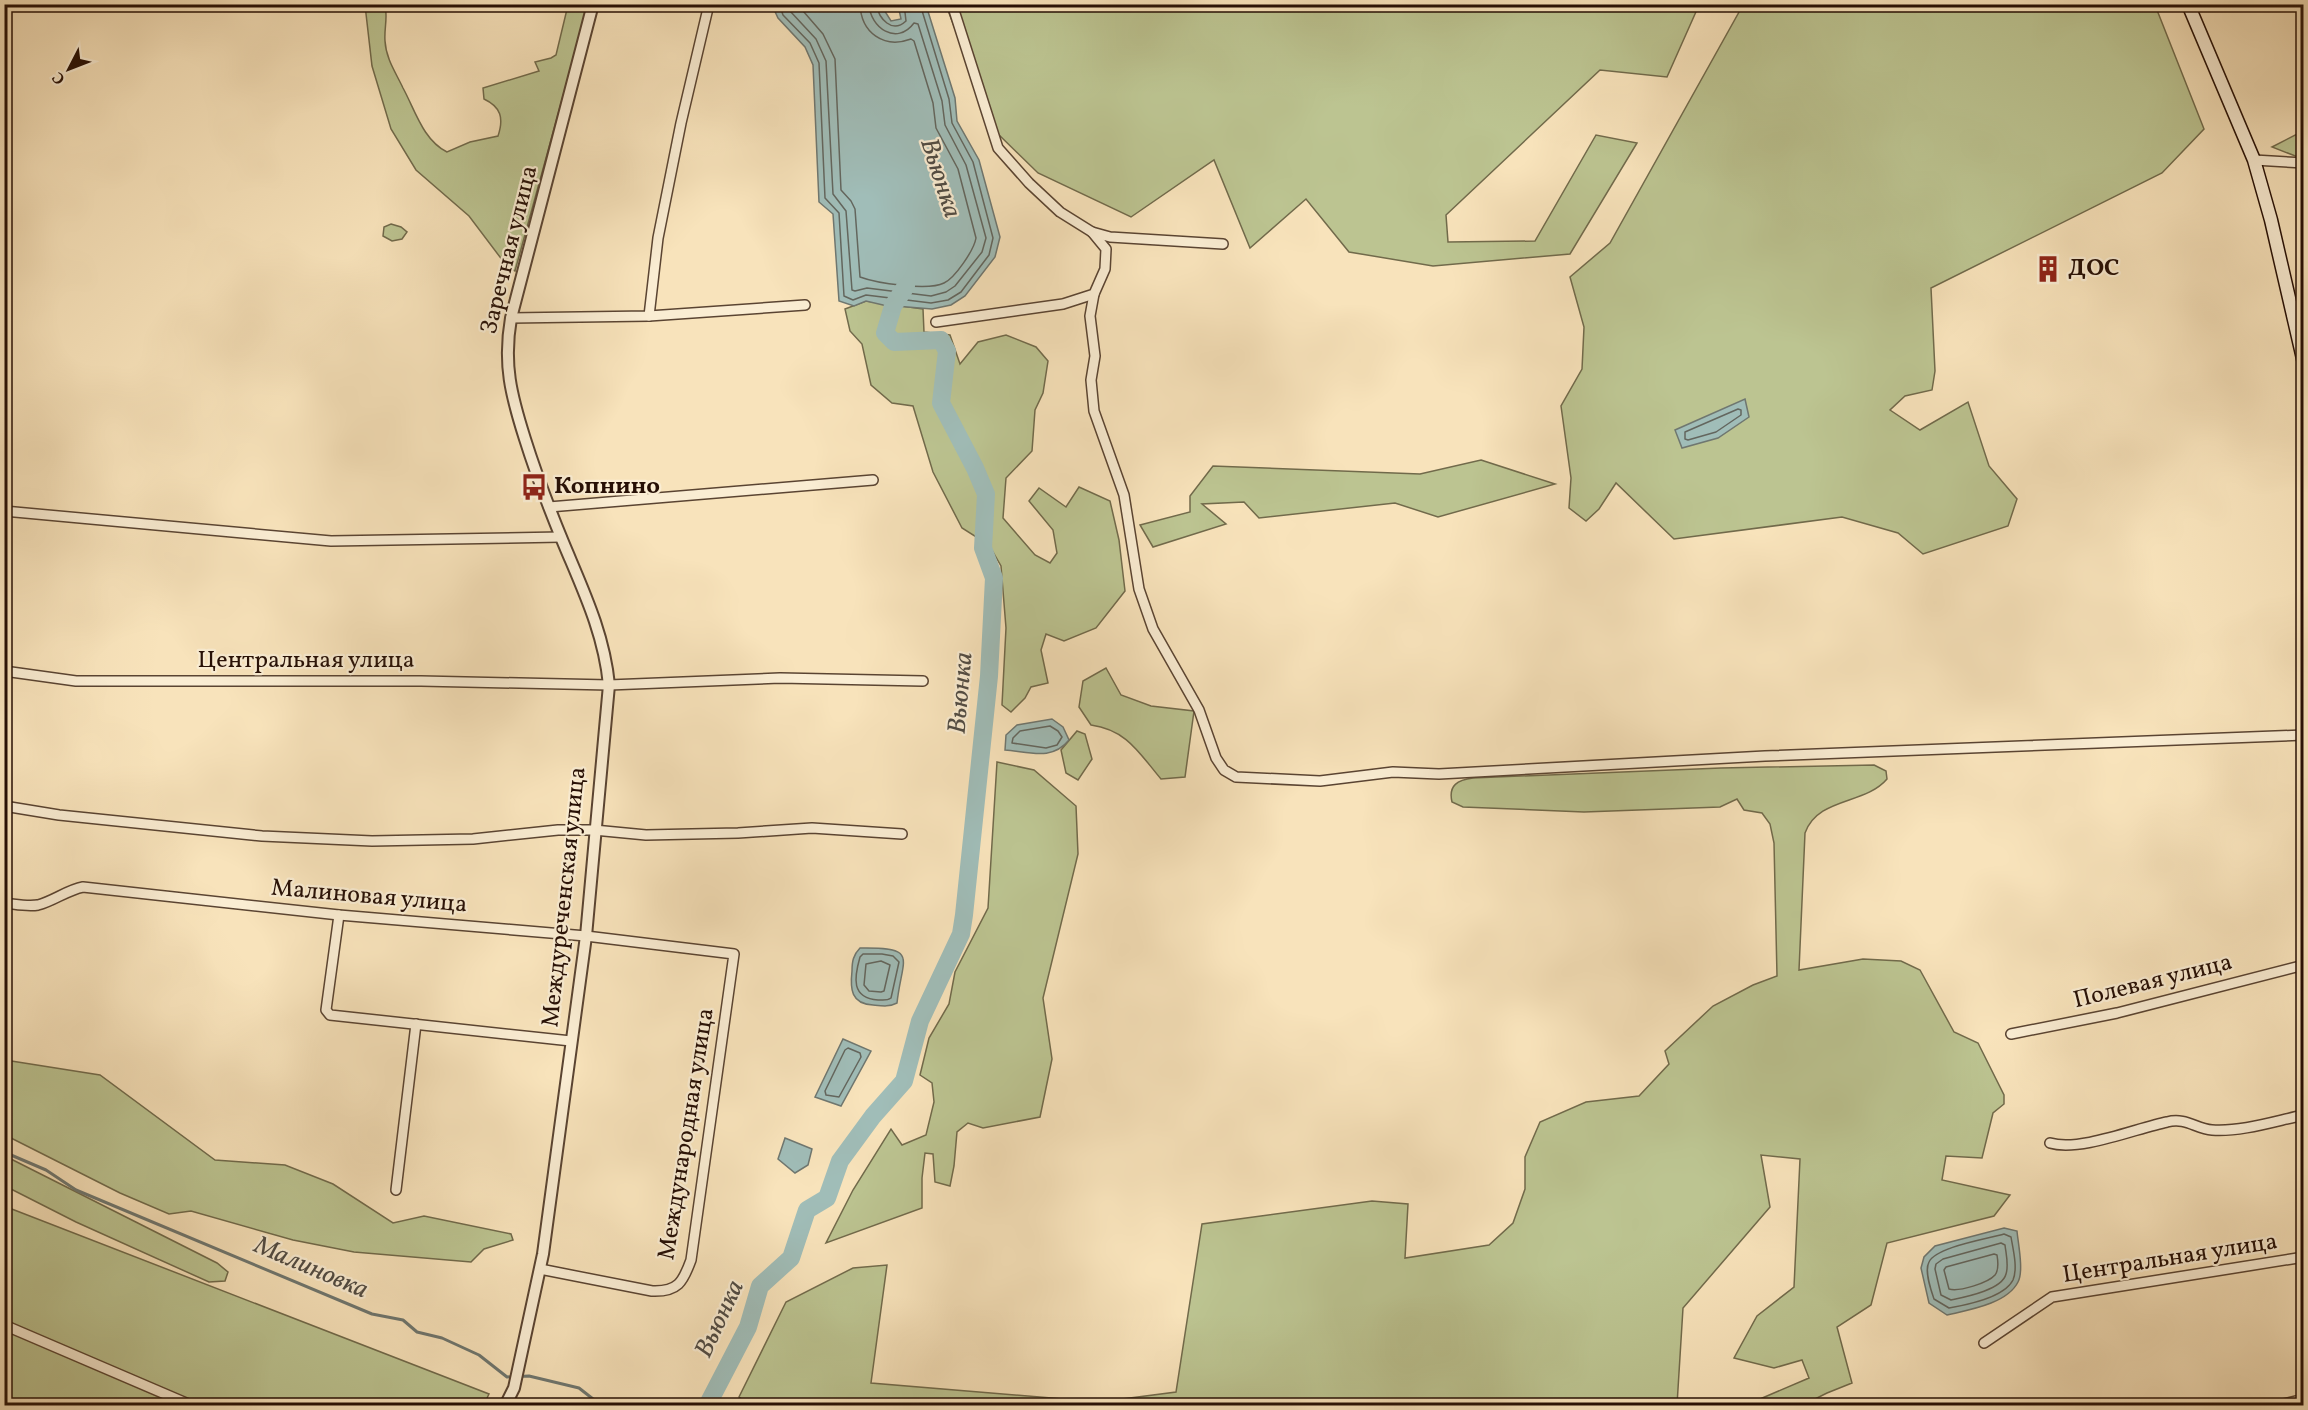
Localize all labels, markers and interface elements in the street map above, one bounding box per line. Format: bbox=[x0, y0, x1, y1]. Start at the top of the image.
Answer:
north arrow bbox=[39, 39, 99, 99]
text: С bbox=[48, 67, 71, 89]
water label: Вьюнка bbox=[910, 133, 970, 223]
street label: Заречная улица bbox=[473, 162, 547, 338]
place label: ДОС bbox=[2068, 252, 2120, 286]
building icon: ДОС bbox=[2033, 254, 2063, 284]
place label: Копнино bbox=[554, 470, 660, 504]
bus stop icon: Копнино bbox=[519, 472, 549, 502]
street label: Центральная улица bbox=[197, 644, 415, 678]
water label: Вьюнка bbox=[939, 651, 983, 735]
street label: Междуреченская улица bbox=[534, 765, 596, 1029]
street label: Малиновая улица bbox=[269, 871, 469, 923]
street label: Полевая улица bbox=[2070, 946, 2236, 1018]
street label: Международная улица bbox=[650, 1006, 724, 1262]
street label: Центральная улица bbox=[2060, 1225, 2280, 1293]
water label: Малиновка bbox=[247, 1227, 374, 1308]
water label: Вьюнка bbox=[686, 1274, 754, 1364]

